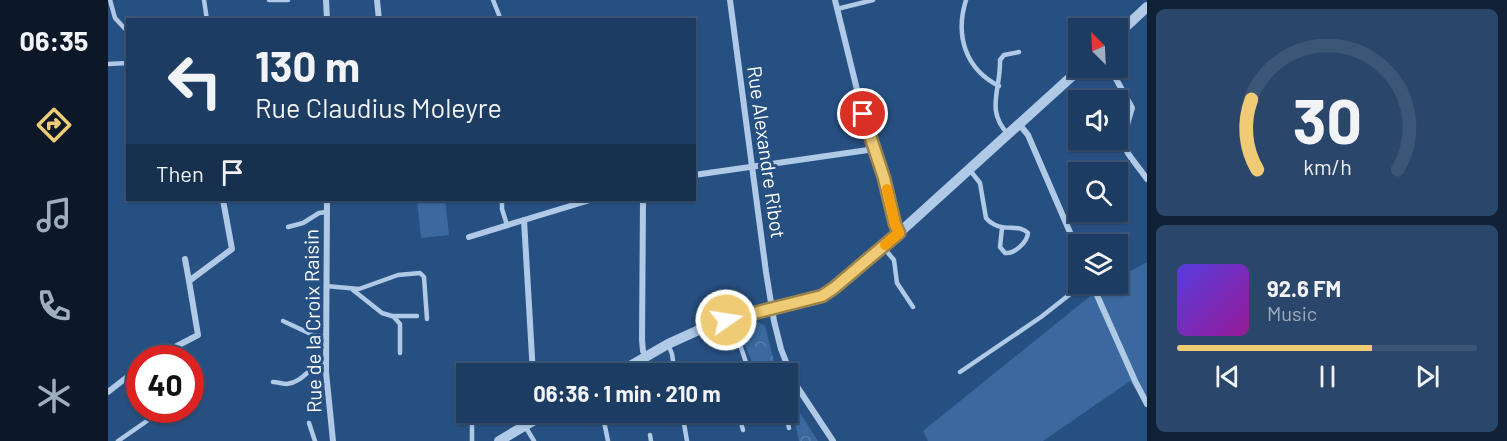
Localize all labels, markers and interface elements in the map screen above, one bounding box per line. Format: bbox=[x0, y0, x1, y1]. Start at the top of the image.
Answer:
north arrow bbox=[1068, 18, 1128, 78]
map controls bbox=[1068, 18, 1128, 294]
text: 06:35 bbox=[20, 24, 88, 56]
text: 130 m bbox=[255, 40, 360, 90]
icon: left bbox=[156, 42, 234, 120]
street label: Rue Alexandre Ribot bbox=[743, 64, 791, 240]
text: 30 bbox=[1292, 82, 1362, 156]
pin bbox=[837, 88, 888, 139]
button: sound bbox=[1068, 90, 1128, 150]
text: Rue Claudius Moleyre bbox=[255, 91, 502, 123]
icon: arrive bbox=[846, 97, 879, 130]
icon: directions bbox=[33, 104, 75, 146]
text: km/h bbox=[1303, 154, 1351, 179]
icon: arrive bbox=[216, 156, 249, 189]
text: Then bbox=[156, 160, 204, 186]
button: search bbox=[1068, 162, 1128, 222]
icon: music bbox=[33, 194, 75, 236]
street label: Rue de la Croix Raisin bbox=[298, 229, 326, 413]
button: layers bbox=[1068, 234, 1128, 294]
text: 92.6 FM bbox=[1267, 275, 1341, 301]
icon: phone bbox=[33, 285, 75, 327]
position arrow bbox=[694, 288, 758, 352]
text: Music bbox=[1267, 301, 1317, 325]
speed limit sign: 40 bbox=[126, 345, 204, 423]
icon: previous bbox=[1211, 360, 1244, 393]
icon: pause bbox=[1311, 360, 1344, 393]
icon: next bbox=[1411, 360, 1444, 393]
icon: climate bbox=[33, 375, 75, 417]
text: 06:36 · 1 min · 210 m bbox=[533, 380, 721, 406]

